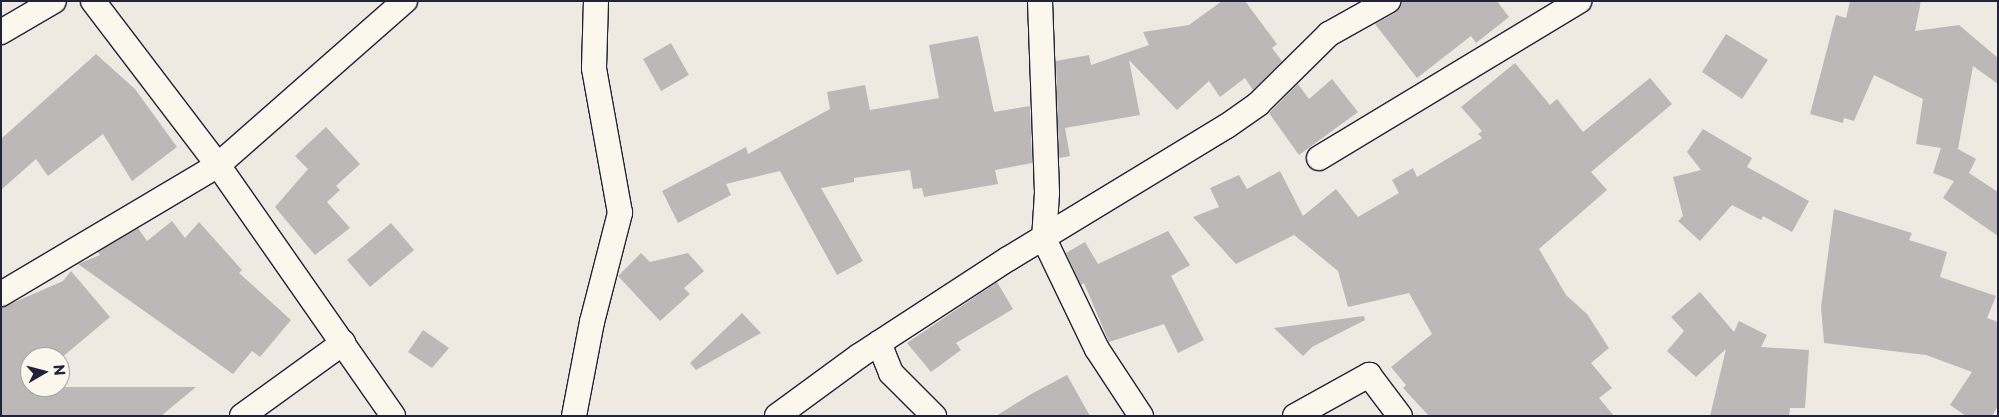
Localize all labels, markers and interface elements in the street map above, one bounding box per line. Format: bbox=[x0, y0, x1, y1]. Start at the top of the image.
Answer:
north arrow bbox=[20, 347, 70, 397]
text: N bbox=[48, 363, 71, 377]

